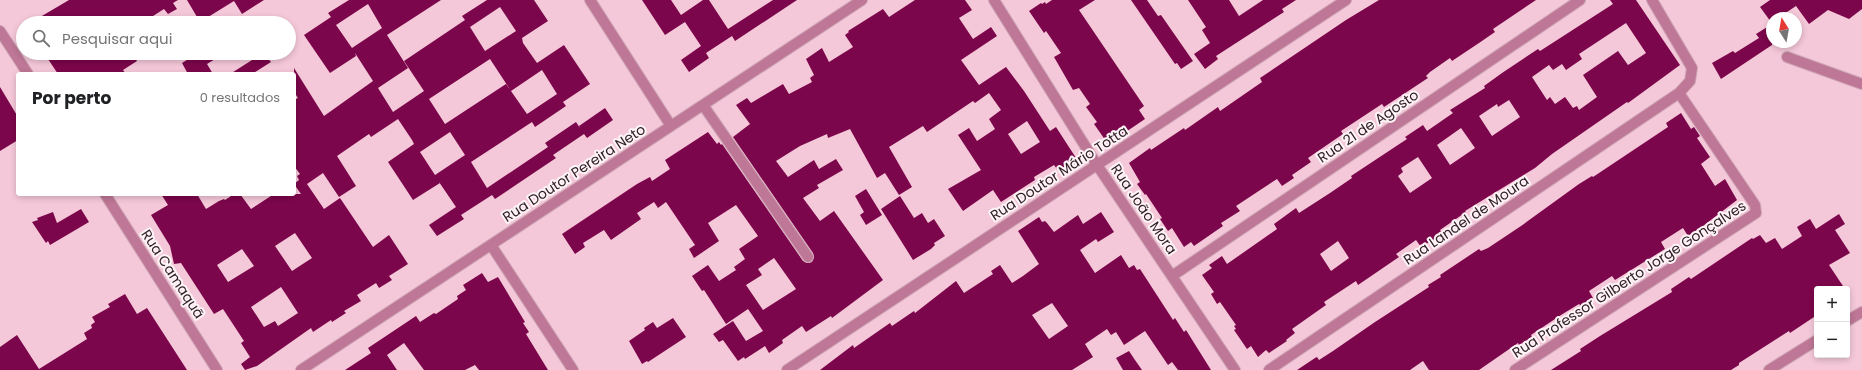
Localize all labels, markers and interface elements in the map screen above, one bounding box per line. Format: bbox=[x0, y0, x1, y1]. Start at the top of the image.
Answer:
north arrow bbox=[1766, 12, 1802, 48]
search box bbox=[16, 16, 296, 60]
icon: search bbox=[30, 27, 52, 49]
text: Pesquisar aqui bbox=[62, 28, 172, 49]
street label: Rua 21 de Agosto bbox=[1313, 85, 1423, 167]
text: Por perto bbox=[32, 86, 111, 110]
text: 0 resultados bbox=[200, 88, 280, 107]
street label: Rua Doutor Pereira Neto bbox=[499, 119, 649, 227]
street label: Rua Doutor Mário Totta bbox=[986, 121, 1132, 225]
street label: Rua João Mora bbox=[1106, 160, 1182, 258]
street label: Rua Landel de Moura bbox=[1399, 171, 1533, 269]
street label: Rua Professor Gilberto Jorge Gonçalves bbox=[1508, 196, 1750, 362]
street label: Rua Camaquã bbox=[137, 225, 209, 323]
map controls bbox=[1814, 286, 1850, 358]
button: + bbox=[1814, 286, 1850, 322]
button: − bbox=[1814, 322, 1850, 358]

